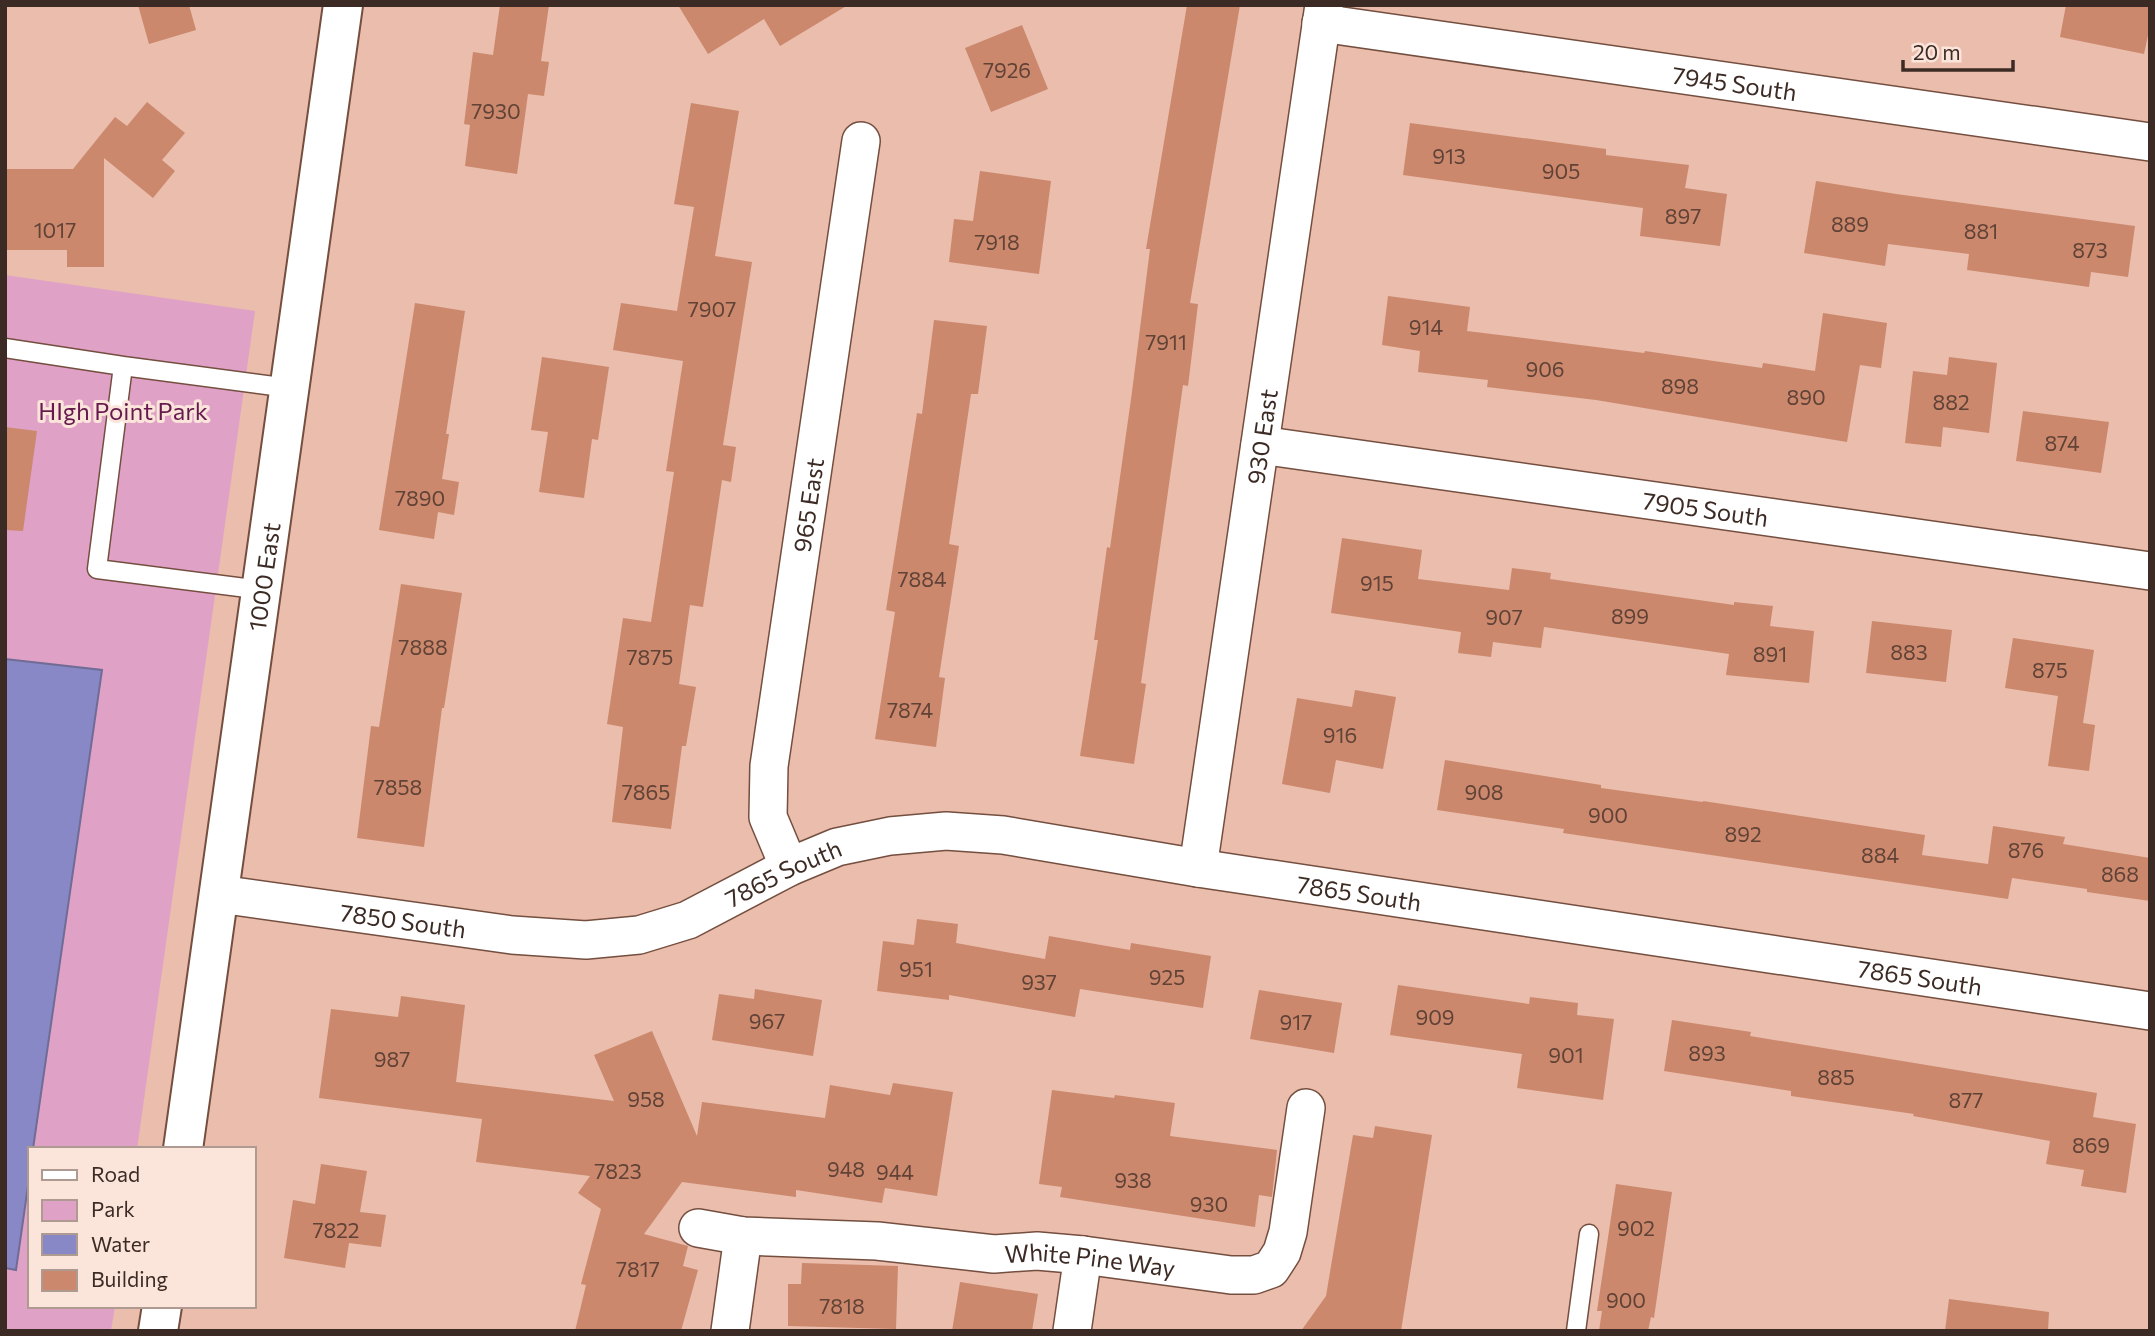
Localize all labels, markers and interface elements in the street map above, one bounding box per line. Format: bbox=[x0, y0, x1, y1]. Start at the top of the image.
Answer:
scale bar bbox=[1903, 28, 2013, 72]
text: 20 m bbox=[1913, 39, 1961, 64]
house number: 7926 bbox=[983, 57, 1031, 82]
street label: 7945 South bbox=[1671, 59, 1799, 106]
house number: 7930 bbox=[471, 98, 521, 123]
house number: 913 bbox=[1432, 143, 1466, 168]
house number: 905 bbox=[1542, 158, 1580, 183]
house number: 897 bbox=[1665, 203, 1701, 228]
house number: 889 bbox=[1831, 211, 1869, 236]
house number: 1017 bbox=[34, 217, 76, 242]
house number: 881 bbox=[1964, 218, 1998, 243]
house number: 7918 bbox=[974, 229, 1020, 254]
house number: 873 bbox=[2072, 237, 2108, 262]
house number: 7907 bbox=[688, 296, 736, 321]
house number: 914 bbox=[1409, 314, 1444, 339]
house number: 7911 bbox=[1145, 329, 1187, 354]
house number: 906 bbox=[1525, 356, 1565, 381]
house number: 898 bbox=[1661, 373, 1699, 398]
house number: 890 bbox=[1786, 384, 1826, 409]
street label: 930 East bbox=[1240, 387, 1282, 486]
house number: 882 bbox=[1932, 389, 1970, 414]
park label: HIgh Point Park bbox=[38, 396, 208, 425]
house number: 874 bbox=[2044, 430, 2080, 455]
street label: 965 East bbox=[786, 456, 829, 554]
house number: 7890 bbox=[395, 485, 445, 510]
street label: 7905 South bbox=[1641, 485, 1770, 531]
street label: 1000 East bbox=[241, 520, 285, 633]
house number: 7884 bbox=[897, 566, 947, 591]
house number: 915 bbox=[1360, 570, 1394, 595]
house number: 899 bbox=[1611, 603, 1649, 628]
house number: 907 bbox=[1485, 604, 1523, 629]
house number: 7888 bbox=[398, 634, 448, 659]
house number: 883 bbox=[1890, 639, 1928, 664]
house number: 891 bbox=[1753, 641, 1787, 666]
house number: 7875 bbox=[627, 644, 673, 669]
house number: 875 bbox=[2032, 657, 2068, 682]
house number: 7874 bbox=[887, 697, 933, 722]
house number: 916 bbox=[1323, 722, 1357, 747]
house number: 7858 bbox=[374, 774, 422, 799]
house number: 7865 bbox=[622, 779, 670, 804]
house number: 908 bbox=[1464, 779, 1504, 804]
house number: 900 bbox=[1588, 802, 1628, 827]
house number: 892 bbox=[1724, 821, 1762, 846]
street label: 7865 South bbox=[720, 832, 846, 913]
house number: 876 bbox=[2008, 837, 2044, 862]
house number: 884 bbox=[1861, 842, 1899, 867]
house number: 868 bbox=[2101, 861, 2139, 886]
street label: 7865 South bbox=[1295, 869, 1424, 916]
street label: 7850 South bbox=[338, 897, 468, 943]
street label: 7865 South bbox=[1856, 953, 1984, 1000]
house number: 951 bbox=[899, 956, 933, 981]
house number: 925 bbox=[1149, 964, 1185, 989]
house number: 937 bbox=[1021, 969, 1057, 994]
house number: 909 bbox=[1415, 1004, 1455, 1029]
house number: 967 bbox=[749, 1008, 785, 1033]
house number: 917 bbox=[1280, 1009, 1312, 1034]
house number: 893 bbox=[1688, 1040, 1726, 1065]
house number: 901 bbox=[1548, 1042, 1584, 1067]
house number: 987 bbox=[374, 1046, 410, 1071]
house number: 885 bbox=[1817, 1064, 1855, 1089]
house number: 958 bbox=[627, 1086, 665, 1111]
house number: 877 bbox=[1949, 1087, 1983, 1112]
house number: 869 bbox=[2072, 1132, 2110, 1157]
legend bbox=[28, 1147, 256, 1308]
house number: 948 bbox=[827, 1156, 865, 1181]
house number: 7823 bbox=[594, 1158, 642, 1183]
house number: 944 bbox=[876, 1159, 914, 1184]
text: Road bbox=[91, 1161, 140, 1186]
house number: 938 bbox=[1114, 1167, 1152, 1192]
house number: 930 bbox=[1190, 1191, 1228, 1216]
text: Park bbox=[91, 1196, 135, 1221]
house number: 902 bbox=[1617, 1215, 1655, 1240]
house number: 7822 bbox=[312, 1217, 360, 1242]
text: Water bbox=[91, 1231, 150, 1256]
street label: White Pine Way bbox=[1004, 1236, 1177, 1282]
house number: 7817 bbox=[616, 1256, 660, 1281]
text: Building bbox=[91, 1266, 168, 1291]
house number: 900 bbox=[1606, 1287, 1646, 1312]
house number: 7818 bbox=[819, 1293, 865, 1318]

